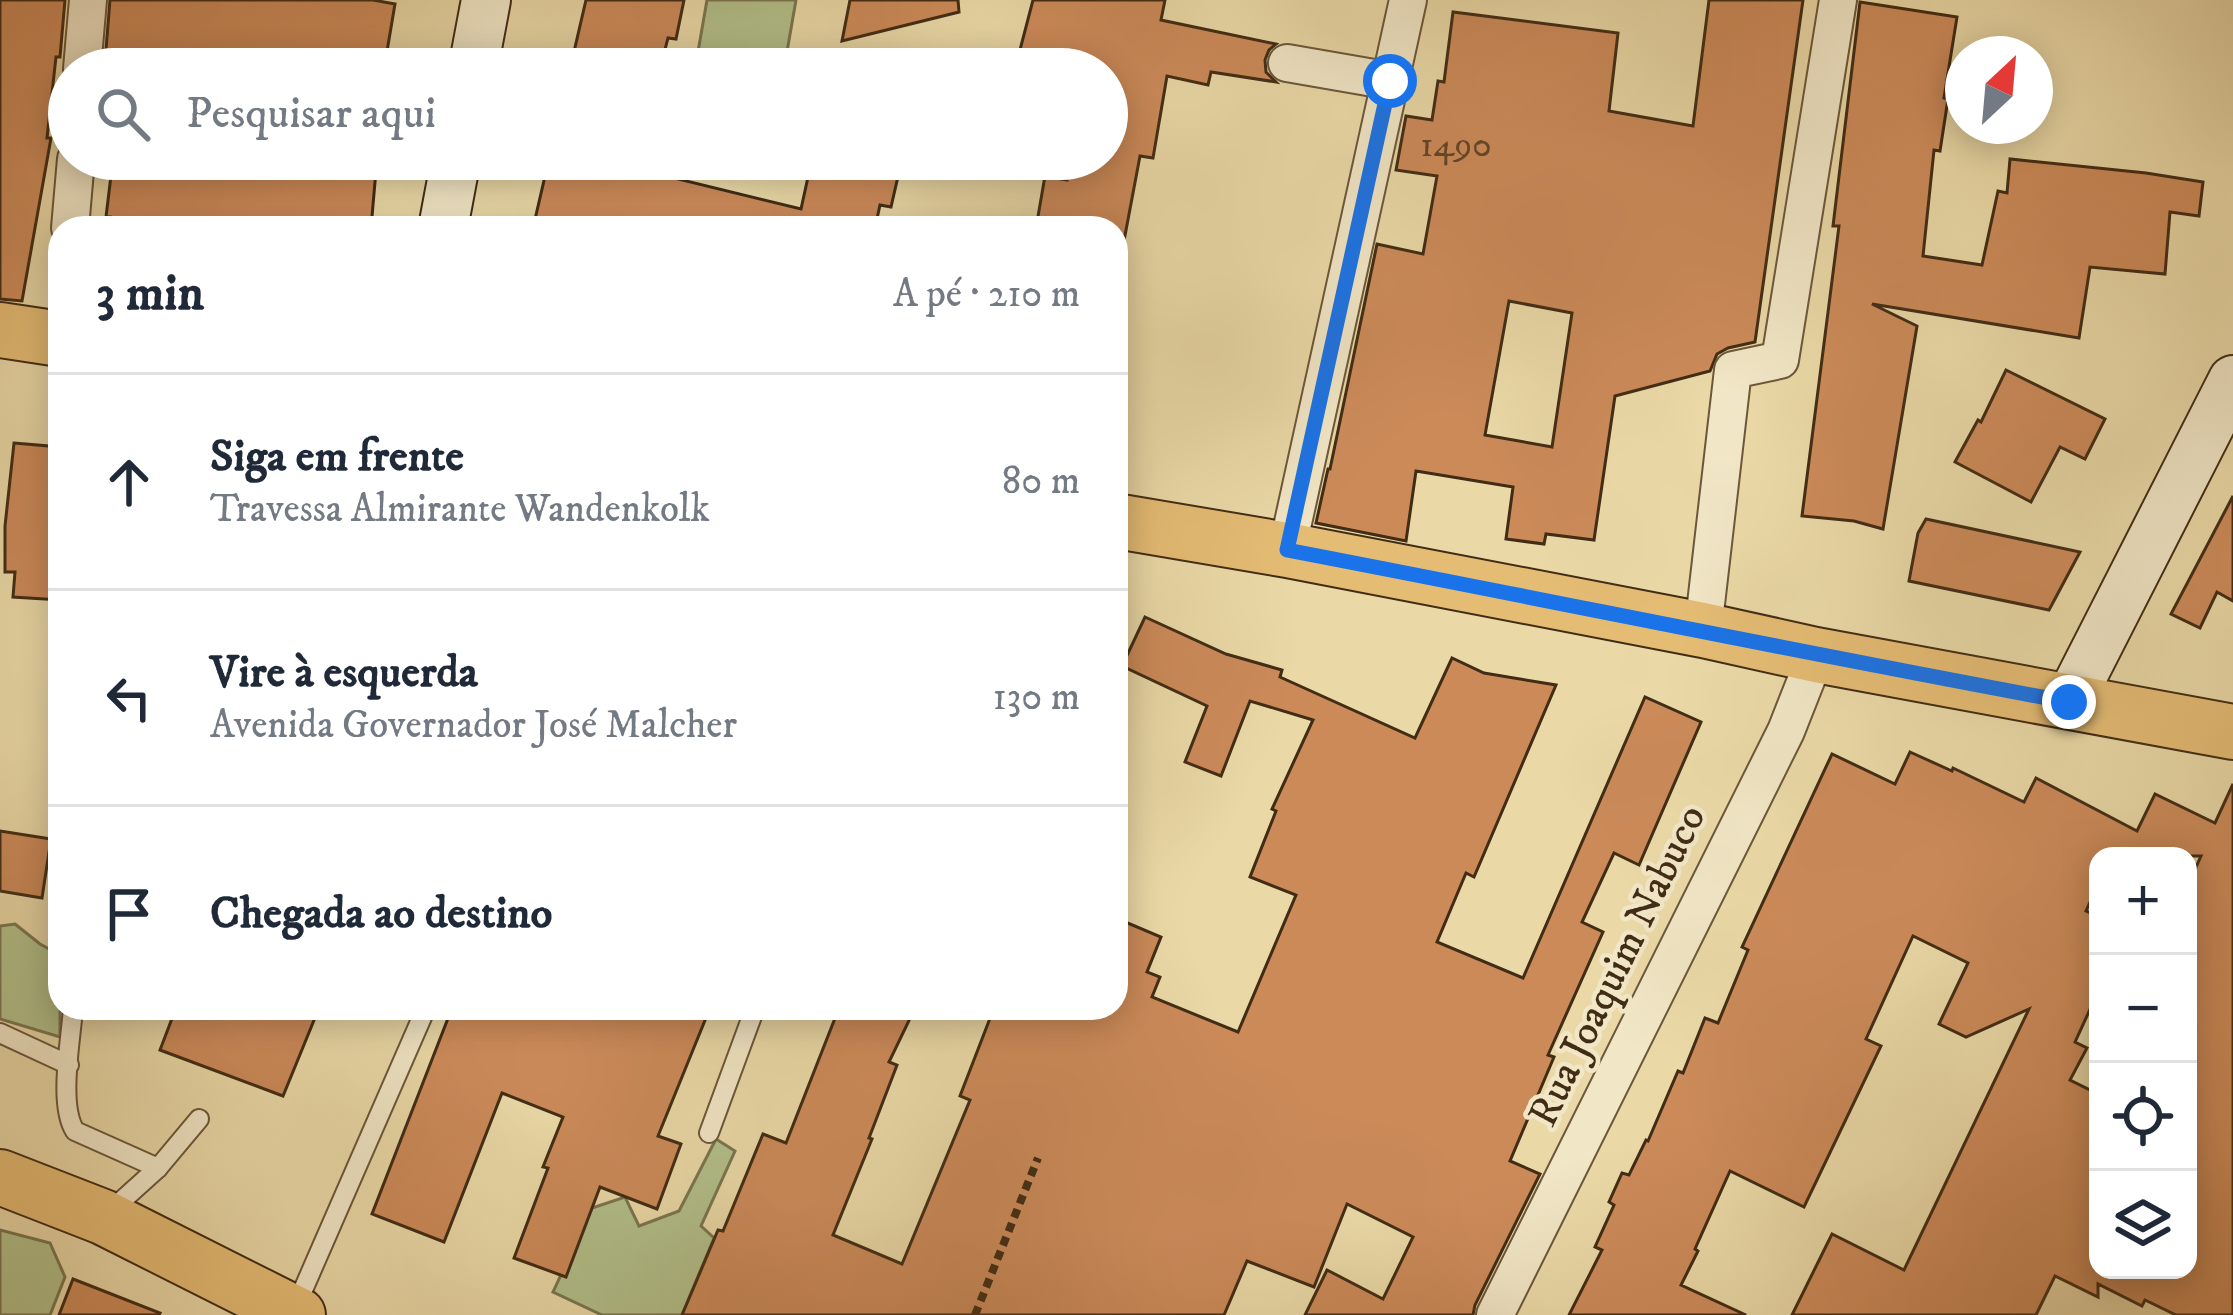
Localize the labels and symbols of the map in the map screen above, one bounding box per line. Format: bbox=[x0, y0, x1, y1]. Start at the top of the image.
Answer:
north arrow bbox=[1945, 36, 2053, 144]
route start bbox=[1363, 54, 1417, 108]
house number: 1490 bbox=[1420, 123, 1492, 168]
route end bbox=[2042, 675, 2096, 729]
street label: Rua Joaquim Nabuco bbox=[1518, 797, 1718, 1135]

